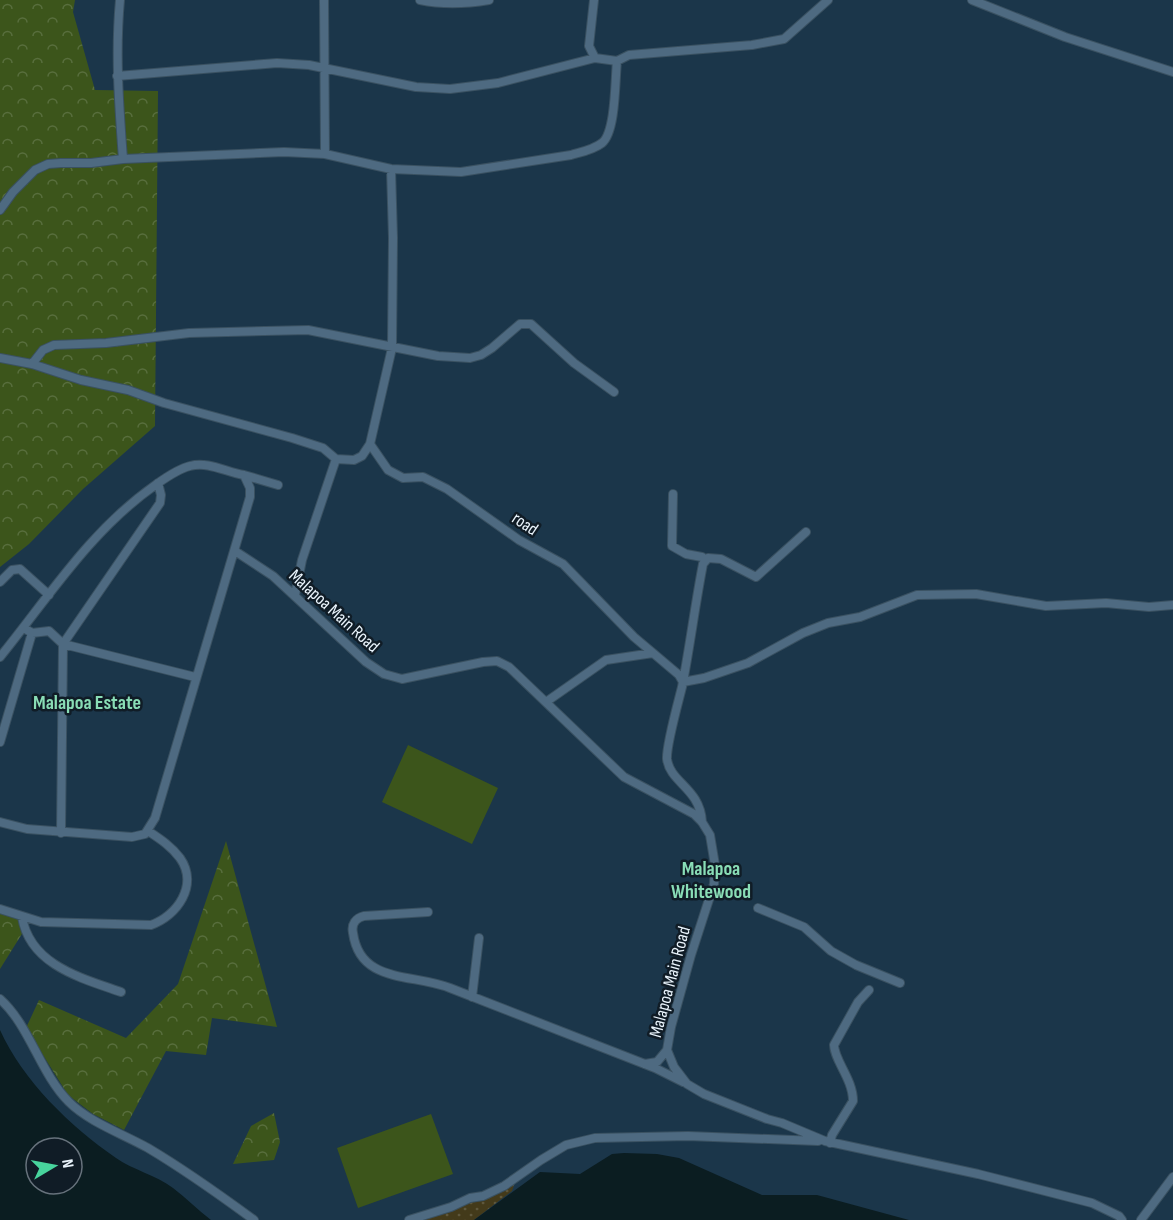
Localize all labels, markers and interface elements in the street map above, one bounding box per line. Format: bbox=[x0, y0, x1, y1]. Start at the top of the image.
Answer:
street label: road bbox=[508, 508, 542, 540]
street label: Malapoa Main Road bbox=[285, 565, 383, 657]
district label: Malapoa Estate bbox=[33, 691, 141, 715]
district label: Malapoa Whitewood bbox=[671, 857, 751, 904]
street label: Malapoa Main Road bbox=[645, 924, 695, 1040]
north arrow bbox=[24, 1136, 84, 1196]
text: N bbox=[57, 1158, 77, 1170]

